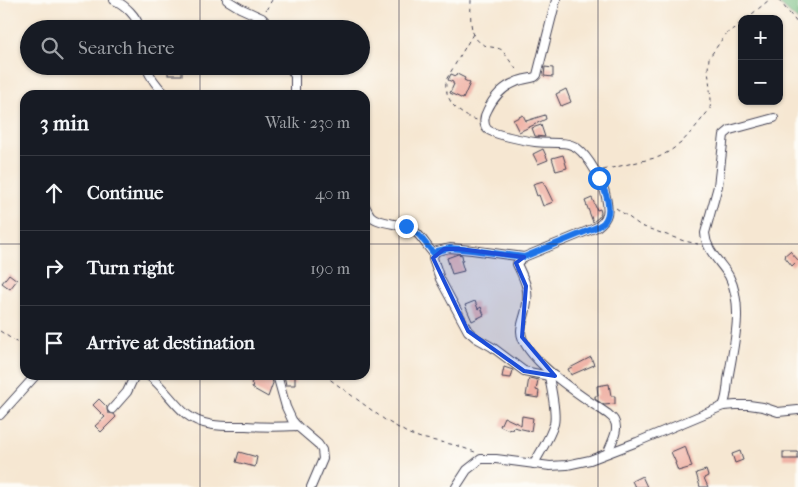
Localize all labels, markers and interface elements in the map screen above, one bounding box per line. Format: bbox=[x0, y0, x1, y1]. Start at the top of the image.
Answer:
map controls bbox=[738, 15, 783, 105]
button: + bbox=[738, 15, 783, 60]
search box bbox=[20, 20, 370, 75]
icon: search bbox=[38, 34, 66, 62]
text: Search here bbox=[78, 37, 174, 59]
button: − bbox=[738, 60, 783, 105]
text: 3 min bbox=[40, 111, 89, 135]
text: Walk · 230 m bbox=[265, 113, 350, 132]
route start bbox=[588, 167, 611, 190]
icon: ahead bbox=[40, 179, 68, 207]
text: Continue bbox=[87, 182, 163, 204]
text: 40 m bbox=[315, 184, 350, 203]
route end bbox=[395, 215, 418, 238]
icon: right bbox=[40, 254, 68, 282]
text: Turn right bbox=[87, 257, 174, 279]
text: 190 m bbox=[310, 259, 350, 278]
icon: arrive bbox=[40, 329, 68, 357]
text: Arrive at destination bbox=[87, 332, 255, 354]

